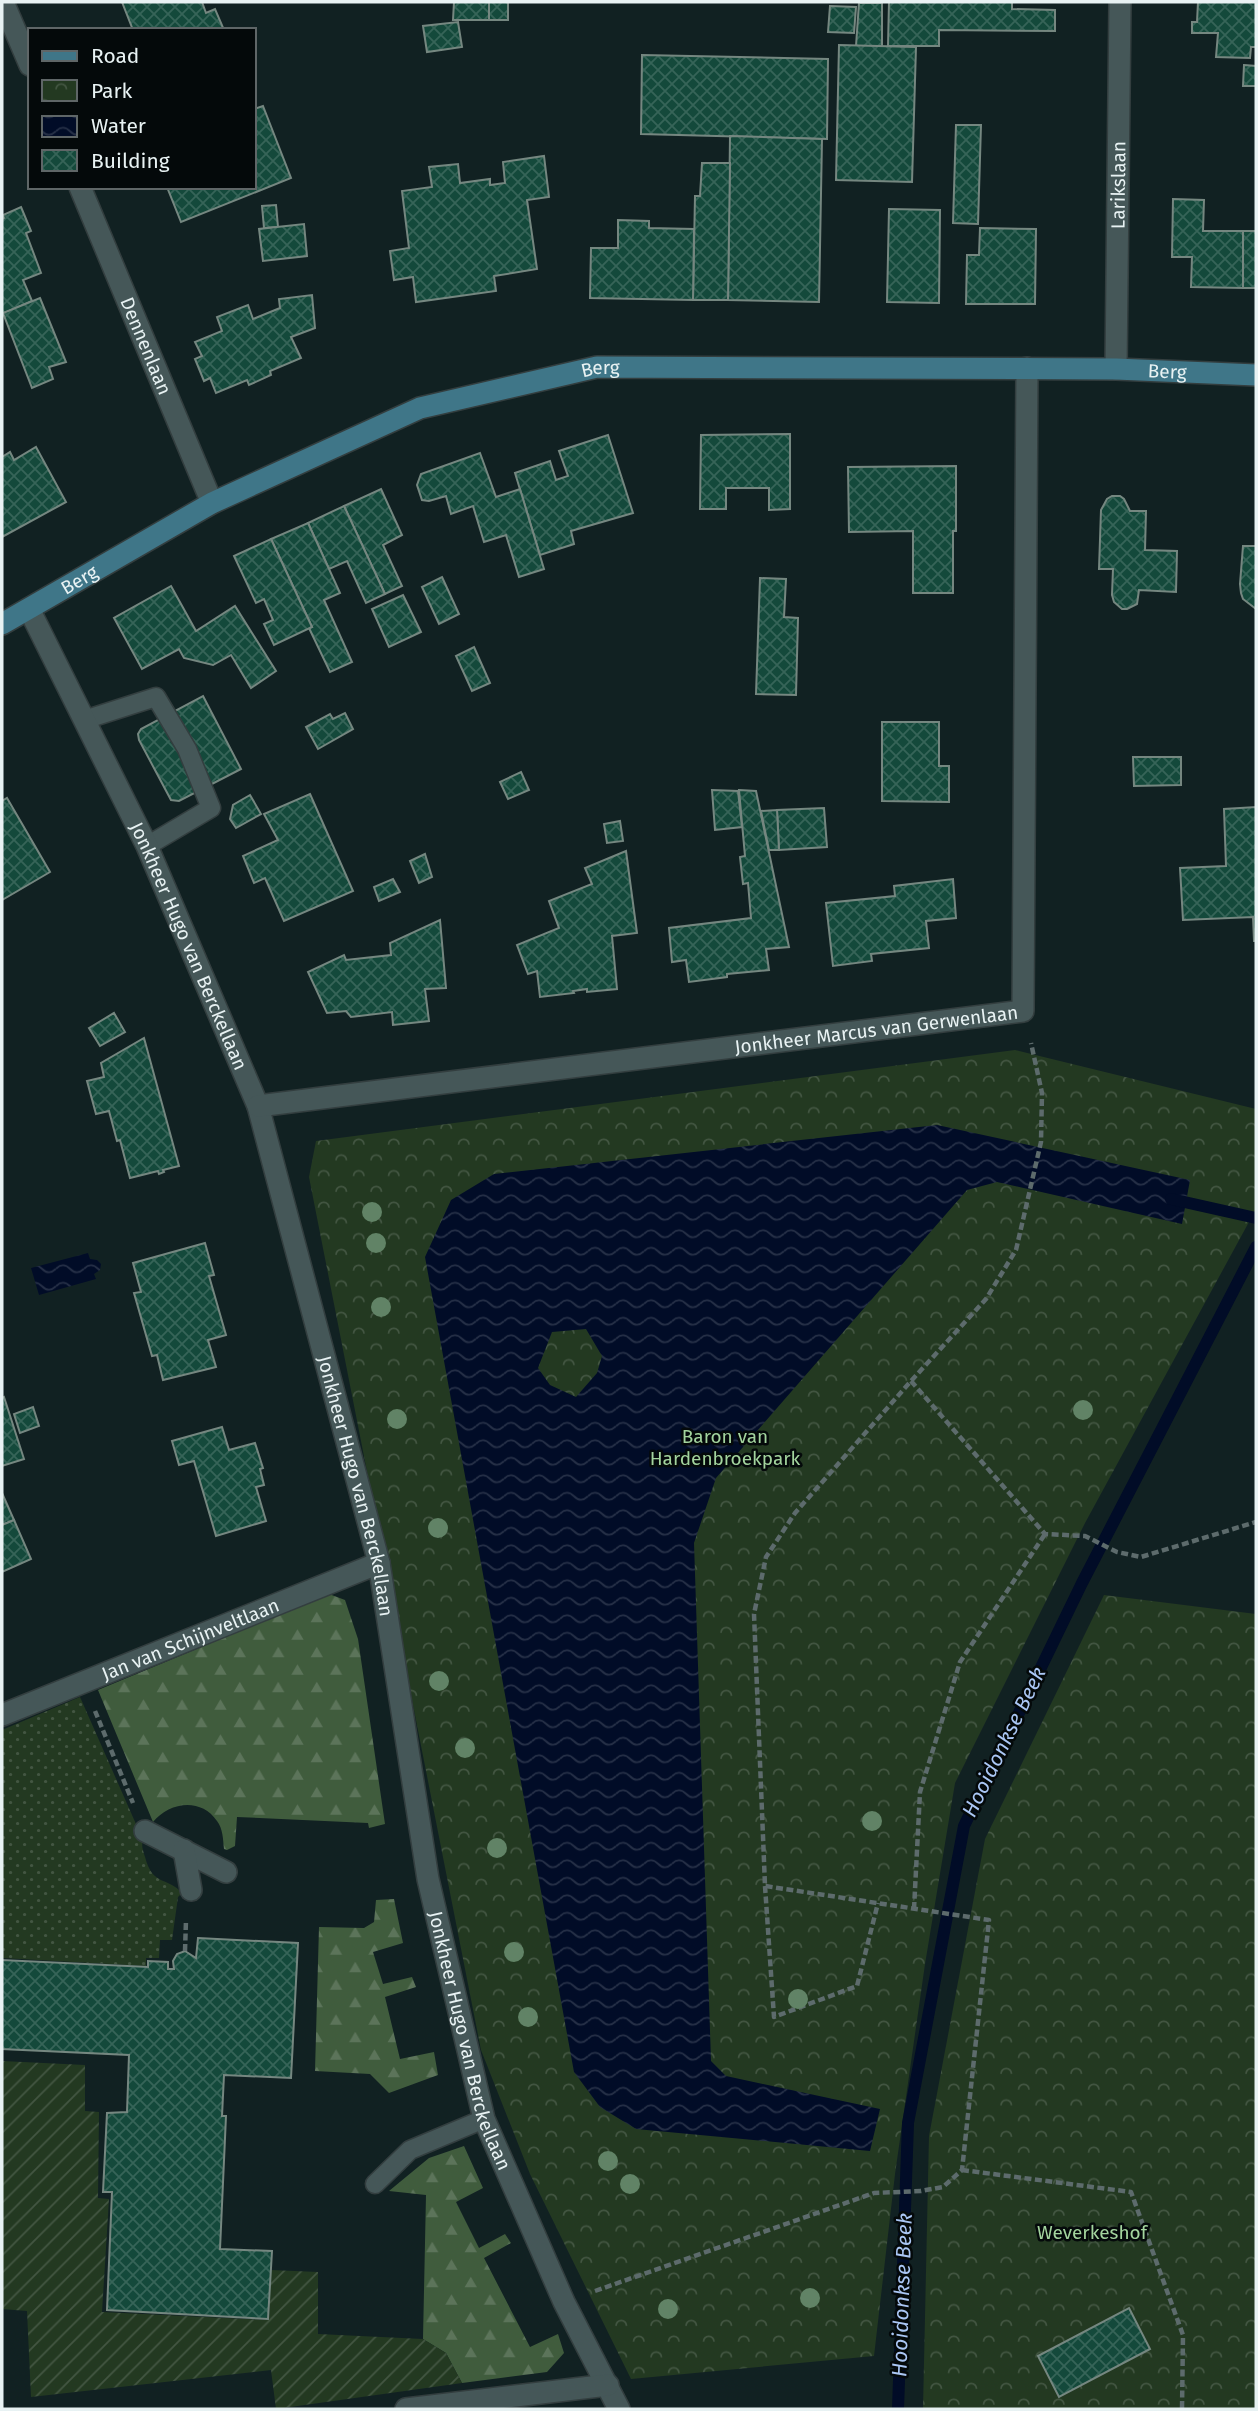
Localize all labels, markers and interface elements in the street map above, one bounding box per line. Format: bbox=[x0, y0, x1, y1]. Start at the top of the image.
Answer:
legend bbox=[28, 28, 256, 189]
text: Road bbox=[91, 43, 139, 69]
text: Park bbox=[91, 78, 133, 104]
text: Water bbox=[91, 113, 146, 139]
street label: Larikslaan bbox=[1106, 141, 1130, 229]
text: Building bbox=[91, 148, 170, 174]
street label: Dennenlaan bbox=[116, 293, 177, 398]
street label: Berg bbox=[579, 355, 620, 382]
street label: Berg bbox=[1147, 359, 1187, 384]
street label: Berg bbox=[57, 560, 102, 599]
street label: Jonkheer Hugo van Berckellaan bbox=[125, 818, 253, 1073]
street label: Jonkheer Marcus van Gerwenlaan bbox=[733, 1000, 1019, 1058]
street label: Jonkheer Hugo van Berckellaan bbox=[313, 1353, 399, 1618]
park label: Baron van Hardenbroekpark bbox=[650, 1425, 801, 1470]
street label: Jan van Schijnveltlaan bbox=[98, 1593, 282, 1685]
water label: Hooidonkse Beek bbox=[956, 1663, 1052, 1821]
street label: Jonkheer Hugo van Berckellaan bbox=[424, 1909, 516, 2174]
water label: Hooidonkse Beek bbox=[886, 2213, 918, 2377]
park label: Weverkeshof bbox=[1037, 2221, 1149, 2244]

